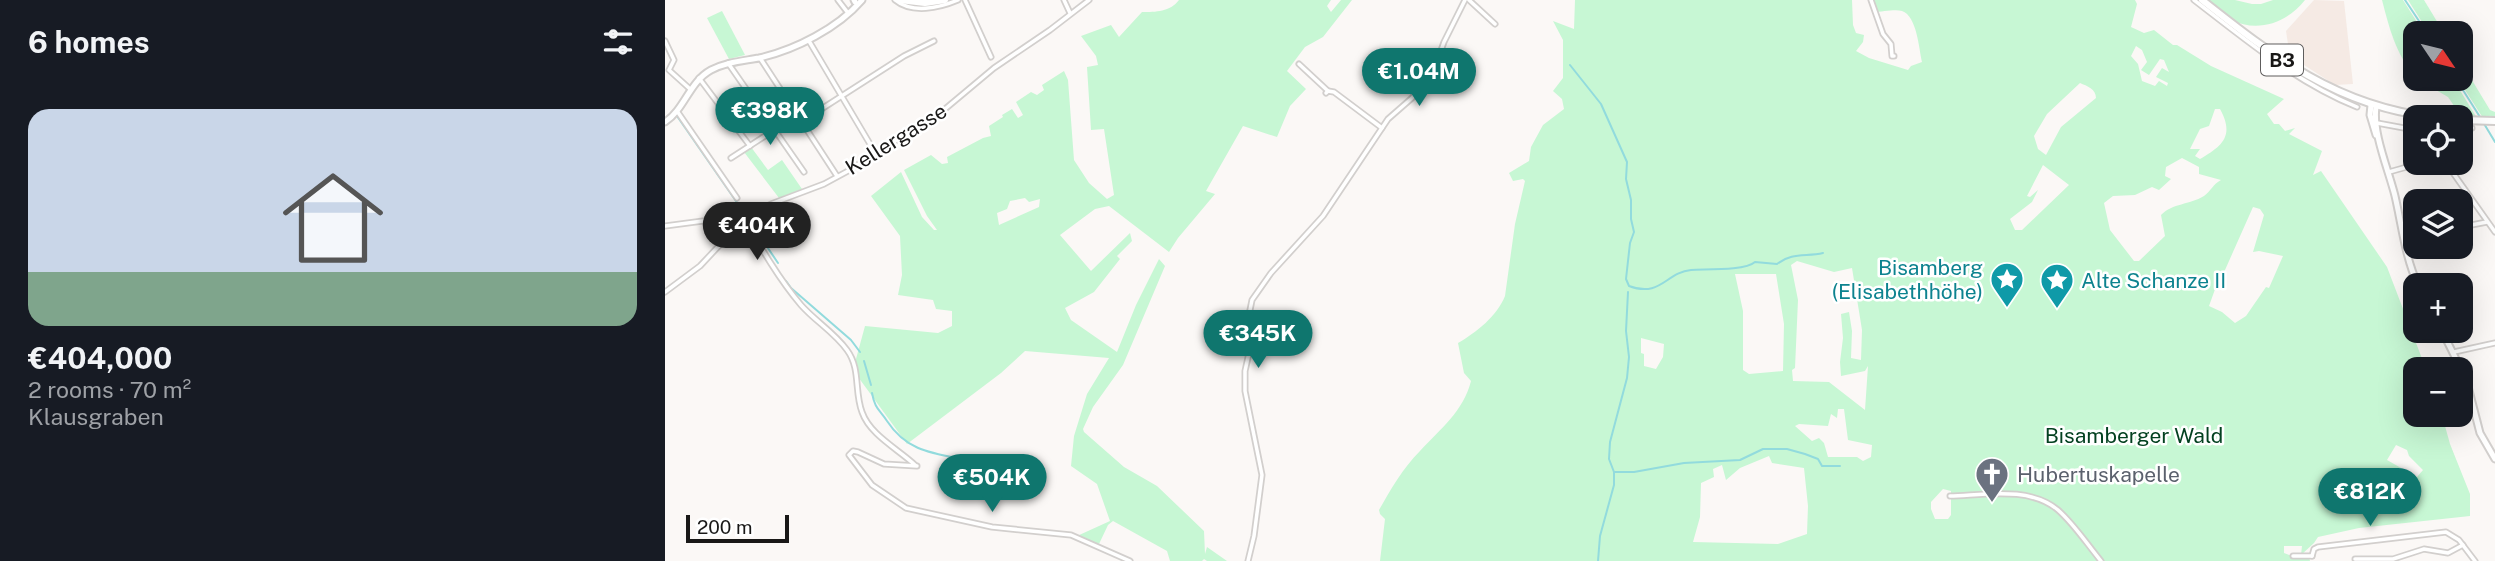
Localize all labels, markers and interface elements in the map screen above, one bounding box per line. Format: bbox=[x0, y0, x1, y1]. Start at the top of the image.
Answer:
north arrow bbox=[2403, 21, 2473, 91]
map controls bbox=[2403, 21, 2473, 427]
icon: filters bbox=[599, 23, 637, 61]
text: 6 homes bbox=[28, 24, 150, 60]
road number: B3 bbox=[2261, 44, 2303, 76]
pin: €1.04M bbox=[1362, 48, 1476, 108]
text: €1.04M bbox=[1378, 57, 1460, 84]
pin: €398K bbox=[721, 88, 819, 147]
text: €398K bbox=[731, 96, 809, 123]
street label: Kellergasse bbox=[841, 98, 951, 180]
button: locate bbox=[2403, 105, 2473, 175]
icon: home bbox=[270, 155, 396, 281]
button: layers bbox=[2403, 189, 2473, 259]
pin: €404K bbox=[708, 202, 806, 262]
text: €404K bbox=[719, 211, 795, 238]
place label: Bisamberg (Elisabethhöhe) bbox=[1832, 255, 1983, 304]
place icon: Bisamberg (Elisabethhöhe) bbox=[1988, 260, 2026, 309]
place icon: Alte Schanze II bbox=[2038, 261, 2076, 310]
place label: Alte Schanze II bbox=[2081, 268, 2226, 293]
button: + bbox=[2403, 273, 2473, 343]
pin: €345K bbox=[1209, 310, 1307, 370]
text: €345K bbox=[1219, 319, 1297, 346]
text: €404,000 bbox=[28, 340, 172, 376]
button: − bbox=[2403, 357, 2473, 427]
text: 2 rooms · 70 m² bbox=[28, 376, 191, 403]
text: Klausgraben bbox=[28, 403, 164, 430]
park label: Bisamberger Wald bbox=[2045, 423, 2223, 448]
pin: €504K bbox=[943, 454, 1041, 514]
church icon: Hubertuskapelle bbox=[1973, 455, 2011, 504]
place label: Hubertuskapelle bbox=[2017, 462, 2180, 487]
text: €504K bbox=[954, 463, 1030, 490]
pin: €812K bbox=[2321, 468, 2419, 528]
text: €812K bbox=[2334, 477, 2406, 504]
scale bar bbox=[686, 512, 789, 544]
text: 200 m bbox=[697, 516, 753, 538]

